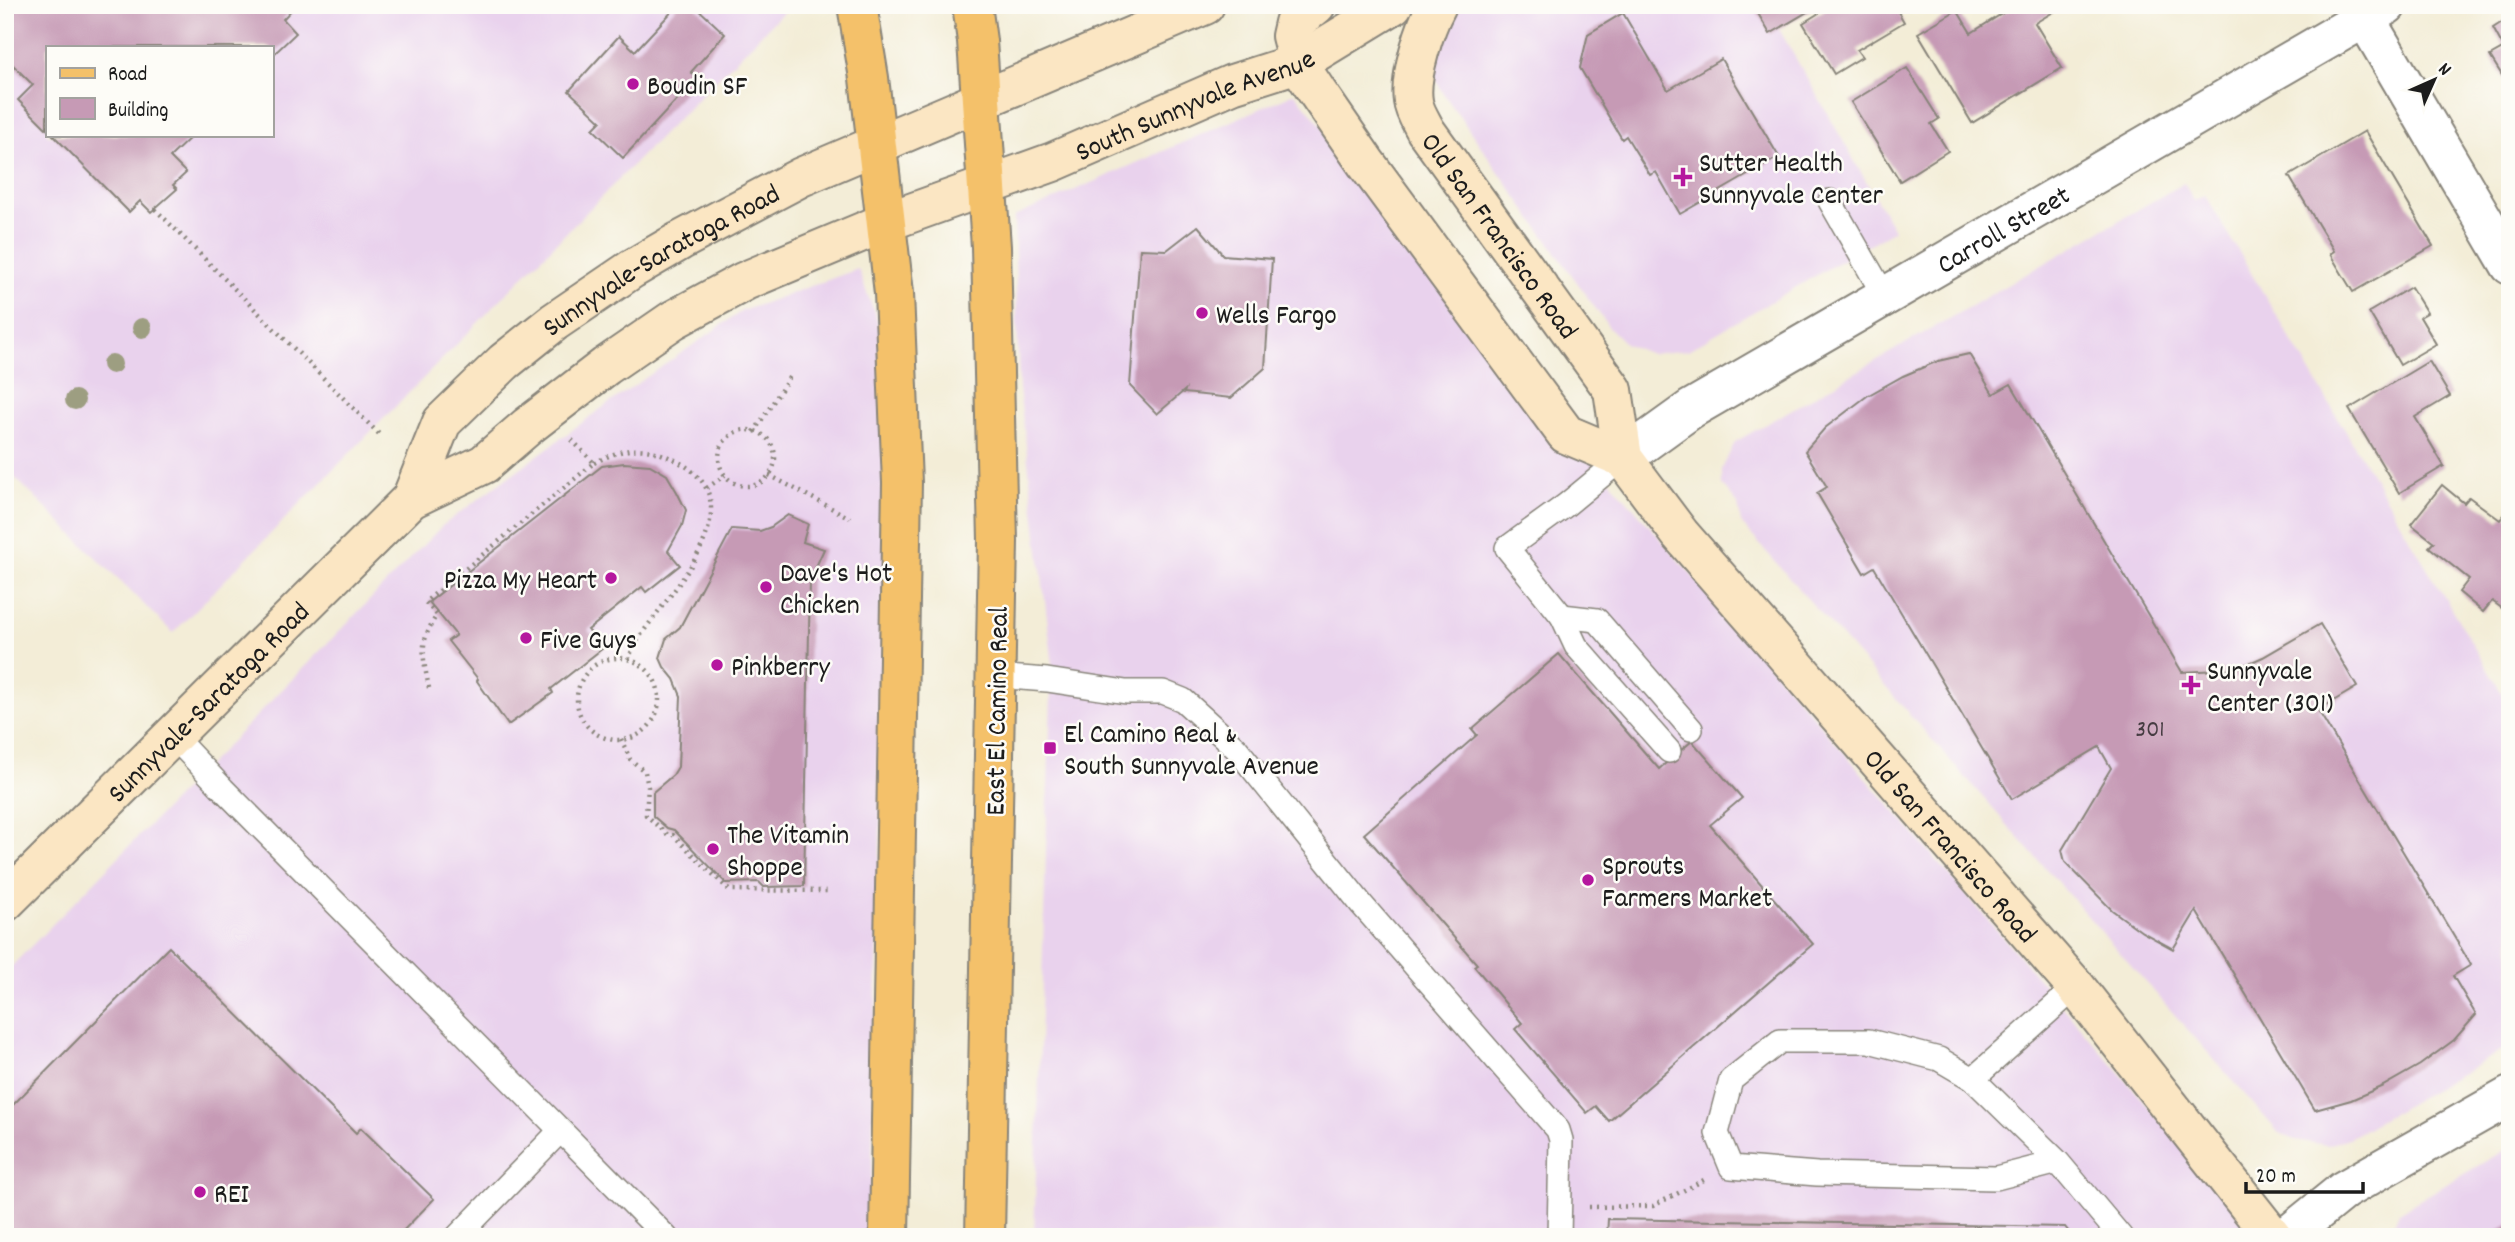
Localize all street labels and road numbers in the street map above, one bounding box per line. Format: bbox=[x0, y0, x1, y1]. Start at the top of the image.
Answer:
street label: South Sunnyvale Avenue bbox=[1070, 42, 1325, 175]
street label: Old San Francisco Road bbox=[1408, 126, 1585, 350]
street label: Sunnyvale-Saratoga Road bbox=[535, 177, 788, 349]
street label: Carroll Street bbox=[1931, 178, 2079, 287]
street label: Sunnyvale-Saratoga Road bbox=[100, 595, 321, 814]
street label: East El Camino Real bbox=[978, 606, 1022, 816]
street label: Old San Francisco Road bbox=[1852, 742, 2044, 954]

